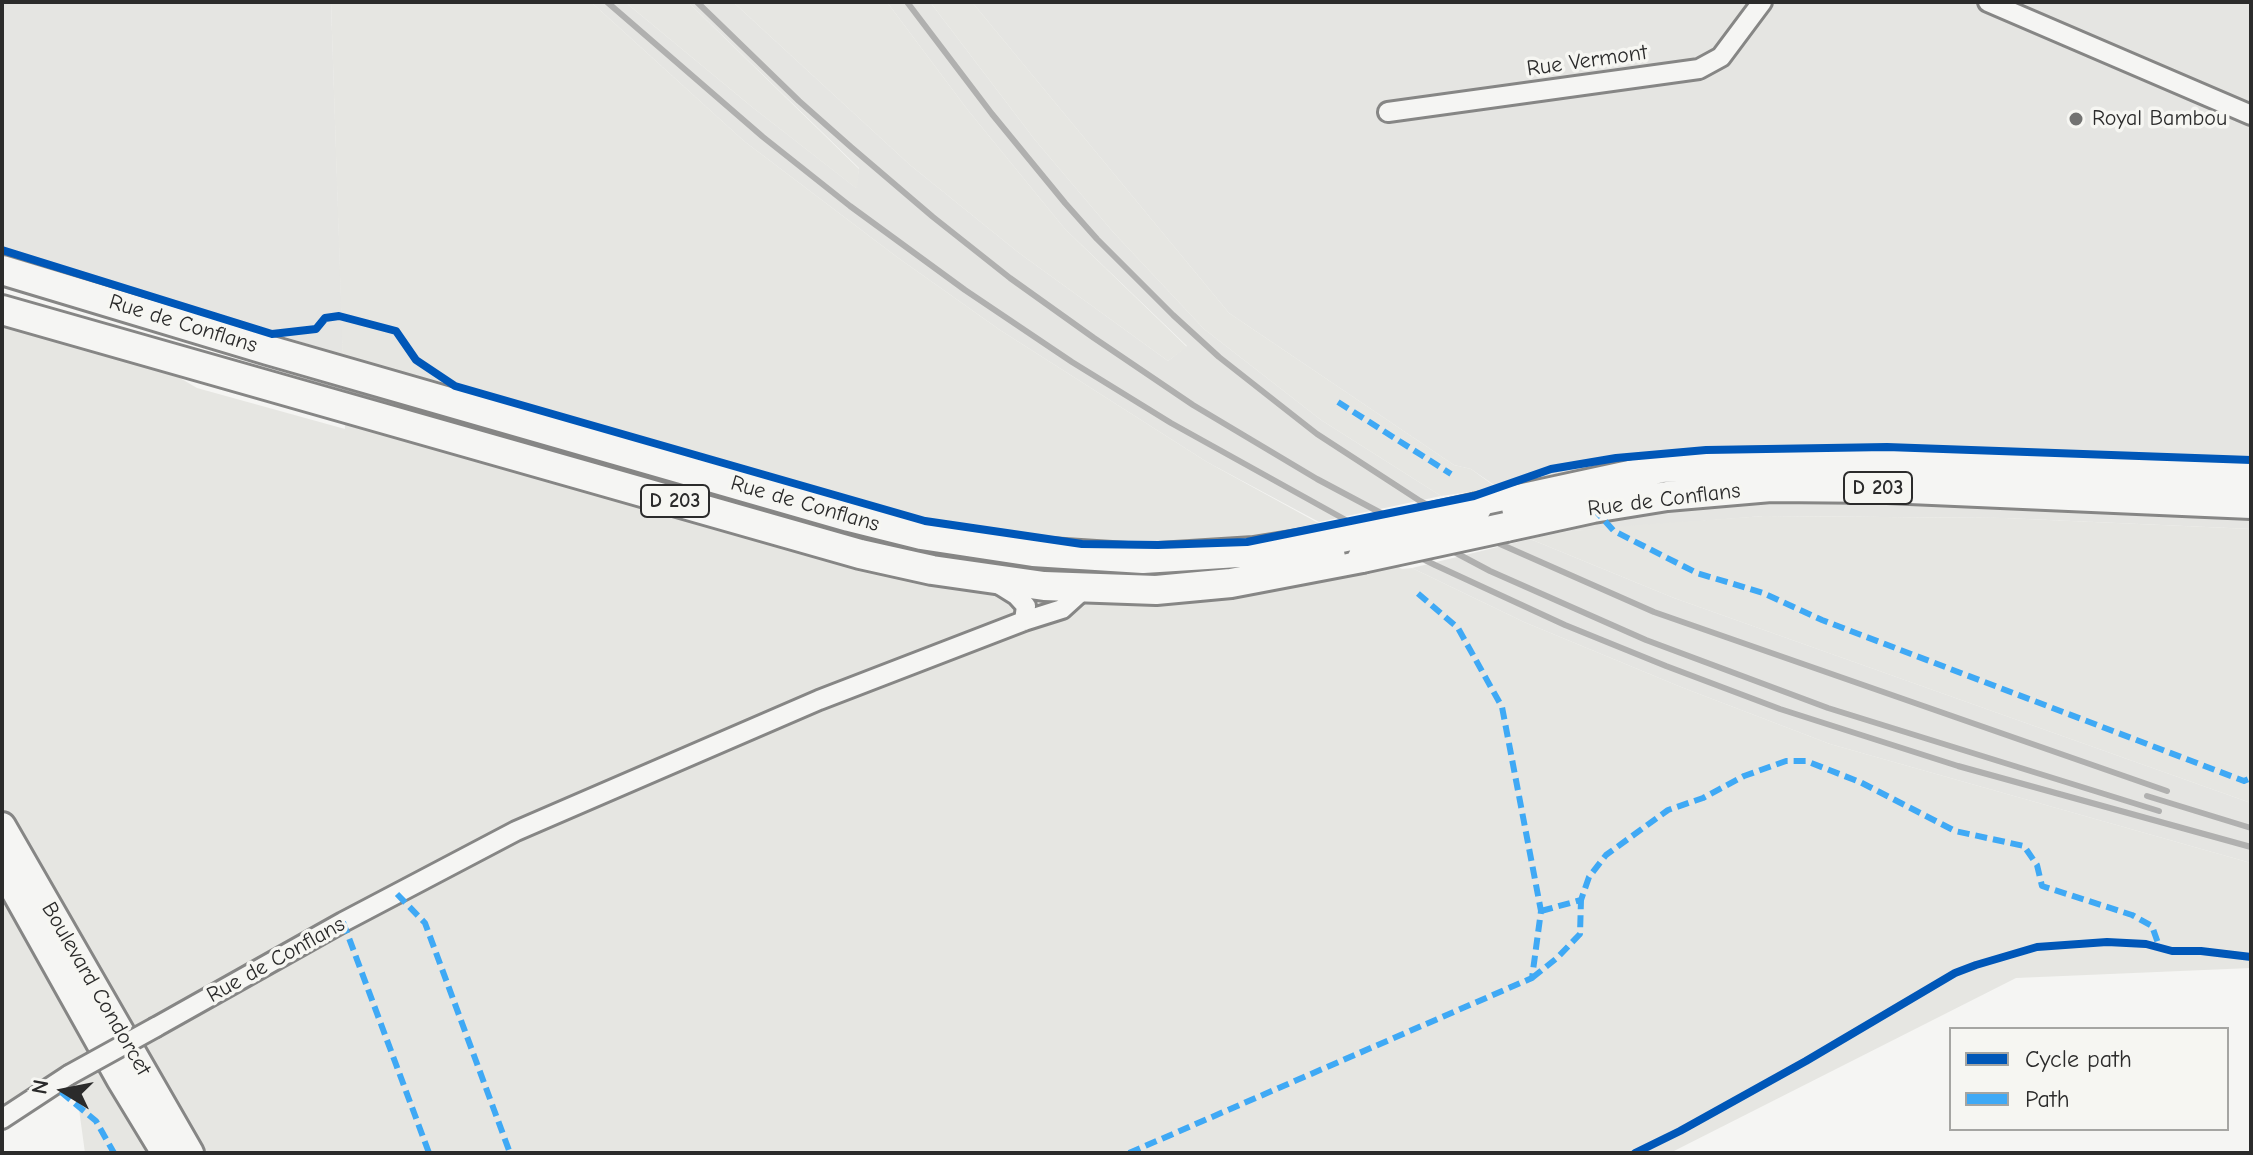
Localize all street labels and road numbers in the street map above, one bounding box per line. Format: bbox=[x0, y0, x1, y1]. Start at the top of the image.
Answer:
street label: Rue Vermont bbox=[1525, 39, 1649, 83]
street label: Rue de Conflans bbox=[106, 289, 260, 359]
street label: Rue de Conflans bbox=[727, 470, 883, 538]
road number: D 203 bbox=[1844, 472, 1912, 504]
street label: Rue de Conflans bbox=[1586, 478, 1742, 522]
road number: D 203 bbox=[641, 485, 709, 517]
street label: Boulevard Condorcet bbox=[36, 897, 156, 1081]
street label: Rue de Conflans bbox=[202, 911, 350, 1009]

